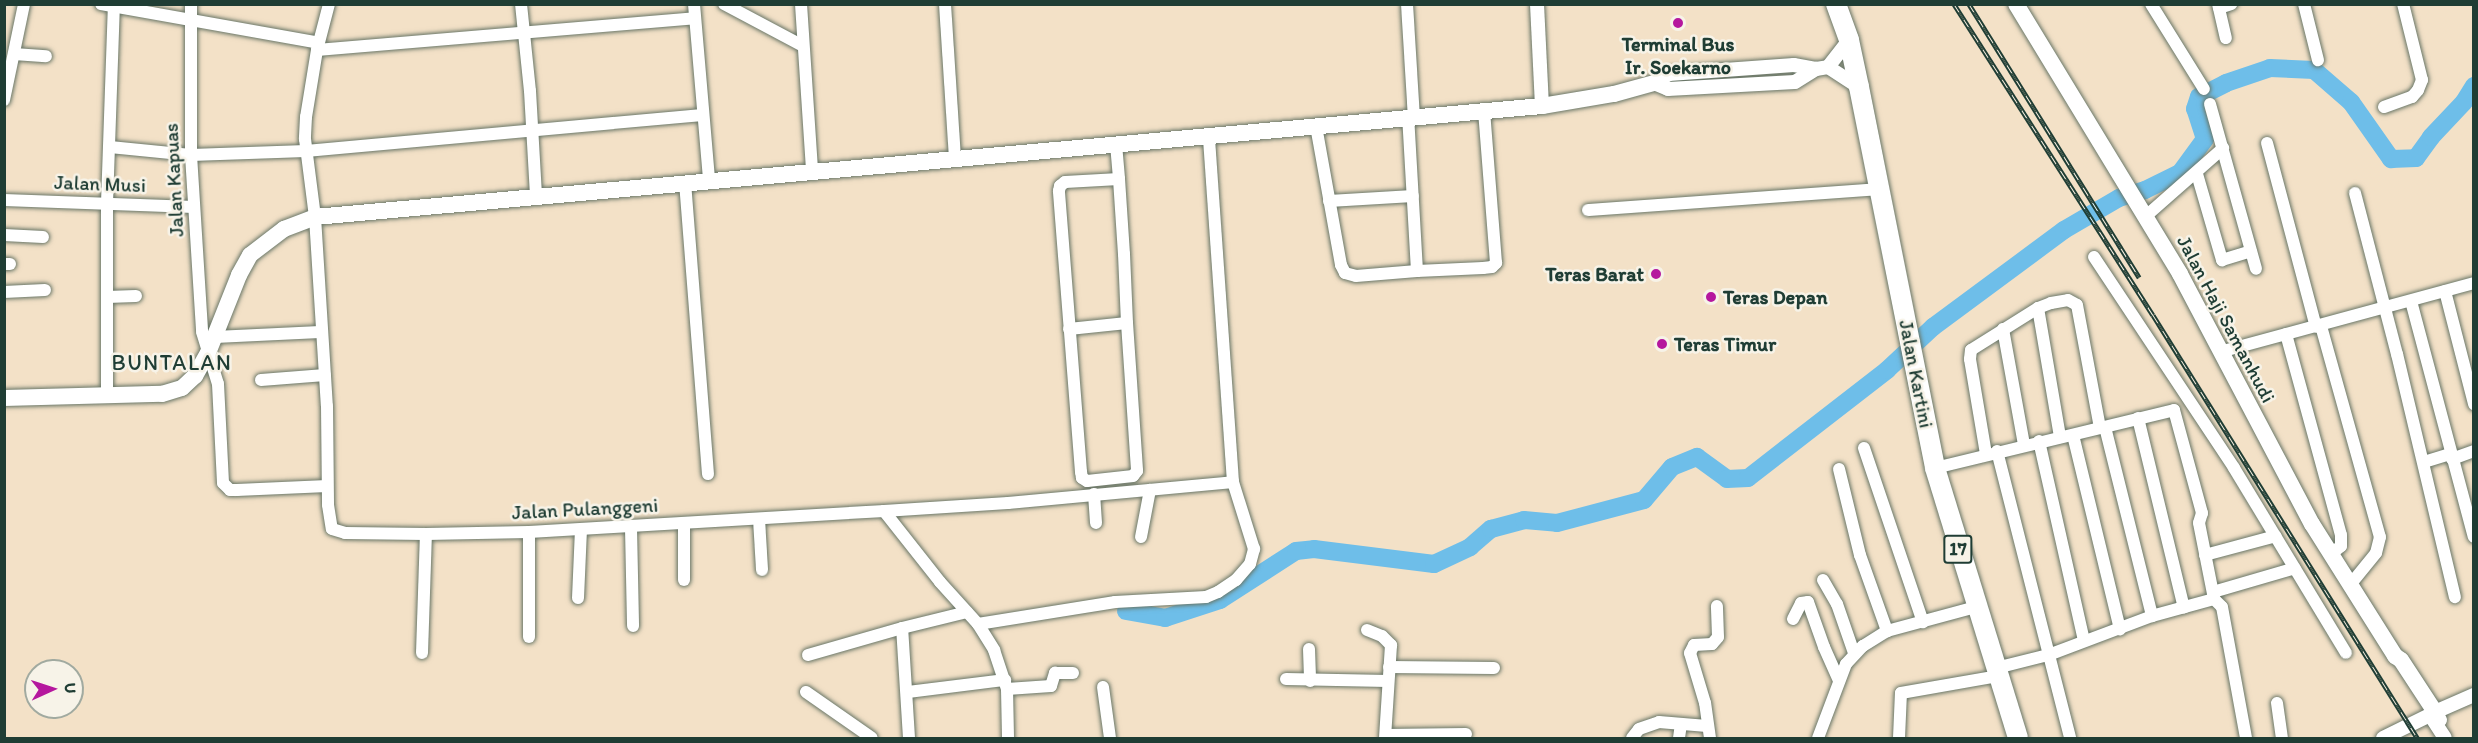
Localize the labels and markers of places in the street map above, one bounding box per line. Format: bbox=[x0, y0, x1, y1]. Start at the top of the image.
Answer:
marker: Terminal Bus Ir. Soekarno bbox=[1671, 16, 1685, 30]
place label: Terminal Bus Ir. Soekarno bbox=[1622, 33, 1734, 80]
place label: Teras Barat bbox=[1545, 262, 1644, 286]
marker: Teras Barat bbox=[1649, 267, 1663, 281]
place label: Teras Depan bbox=[1723, 285, 1827, 309]
marker: Teras Depan bbox=[1704, 290, 1718, 304]
place label: Teras Timur bbox=[1674, 332, 1776, 356]
marker: Teras Timur bbox=[1655, 337, 1669, 351]

